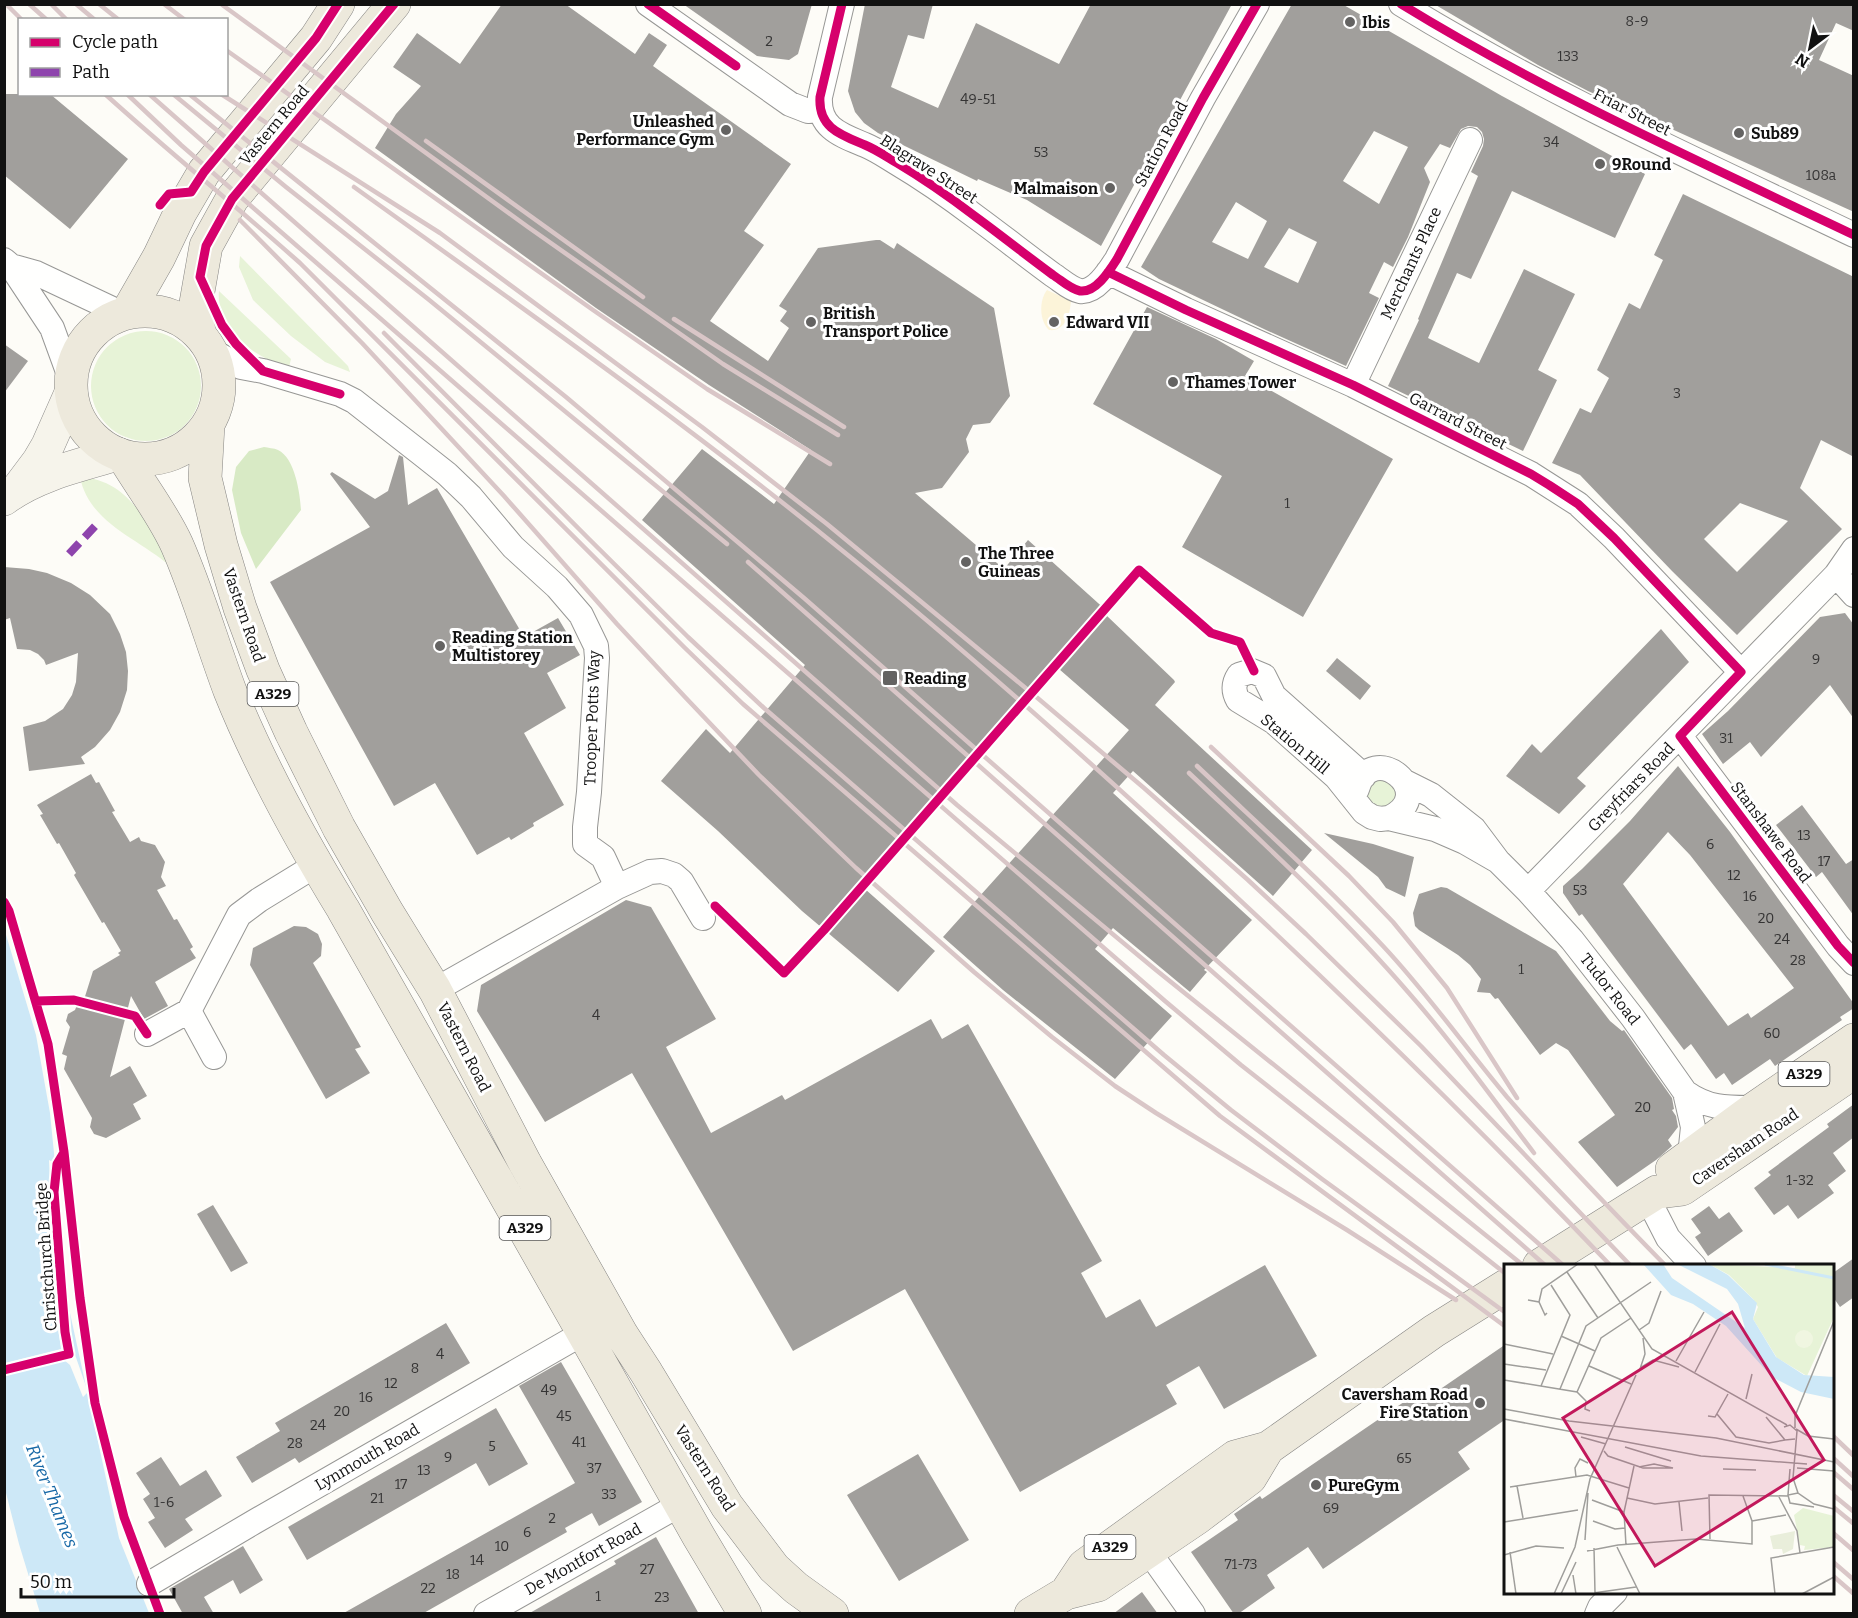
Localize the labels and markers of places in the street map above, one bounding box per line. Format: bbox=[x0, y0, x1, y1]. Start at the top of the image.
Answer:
place label: Ibis bbox=[1362, 13, 1390, 32]
marker: Ibis bbox=[1343, 15, 1357, 29]
place label: Unleashed Performance Gym bbox=[576, 112, 715, 149]
marker: Unleashed Performance Gym bbox=[719, 123, 733, 137]
place label: Sub89 bbox=[1751, 124, 1799, 143]
marker: Sub89 bbox=[1732, 126, 1746, 140]
place label: 9Round bbox=[1612, 155, 1671, 174]
marker: 9Round bbox=[1593, 157, 1607, 171]
place label: Malmaison bbox=[1014, 179, 1099, 198]
marker: Malmaison bbox=[1103, 181, 1117, 195]
place label: British Transport Police bbox=[823, 304, 948, 341]
place label: Edward VII bbox=[1066, 313, 1150, 332]
marker: British Transport Police bbox=[804, 315, 818, 329]
marker: Edward VII bbox=[1047, 315, 1061, 329]
place label: Thames Tower bbox=[1185, 373, 1297, 392]
marker: Thames Tower bbox=[1166, 375, 1180, 389]
place label: The Three Guineas bbox=[978, 544, 1054, 581]
marker: The Three Guineas bbox=[959, 555, 973, 569]
place label: Reading Station Multistorey bbox=[452, 628, 574, 665]
marker: Reading Station Multistorey bbox=[433, 639, 447, 653]
marker: Reading bbox=[881, 669, 899, 687]
place label: Reading bbox=[904, 669, 966, 688]
place label: Caversham Road Fire Station bbox=[1342, 1385, 1469, 1422]
marker: Caversham Road Fire Station bbox=[1473, 1396, 1487, 1410]
place label: PureGym bbox=[1328, 1476, 1400, 1495]
marker: PureGym bbox=[1309, 1478, 1323, 1492]

